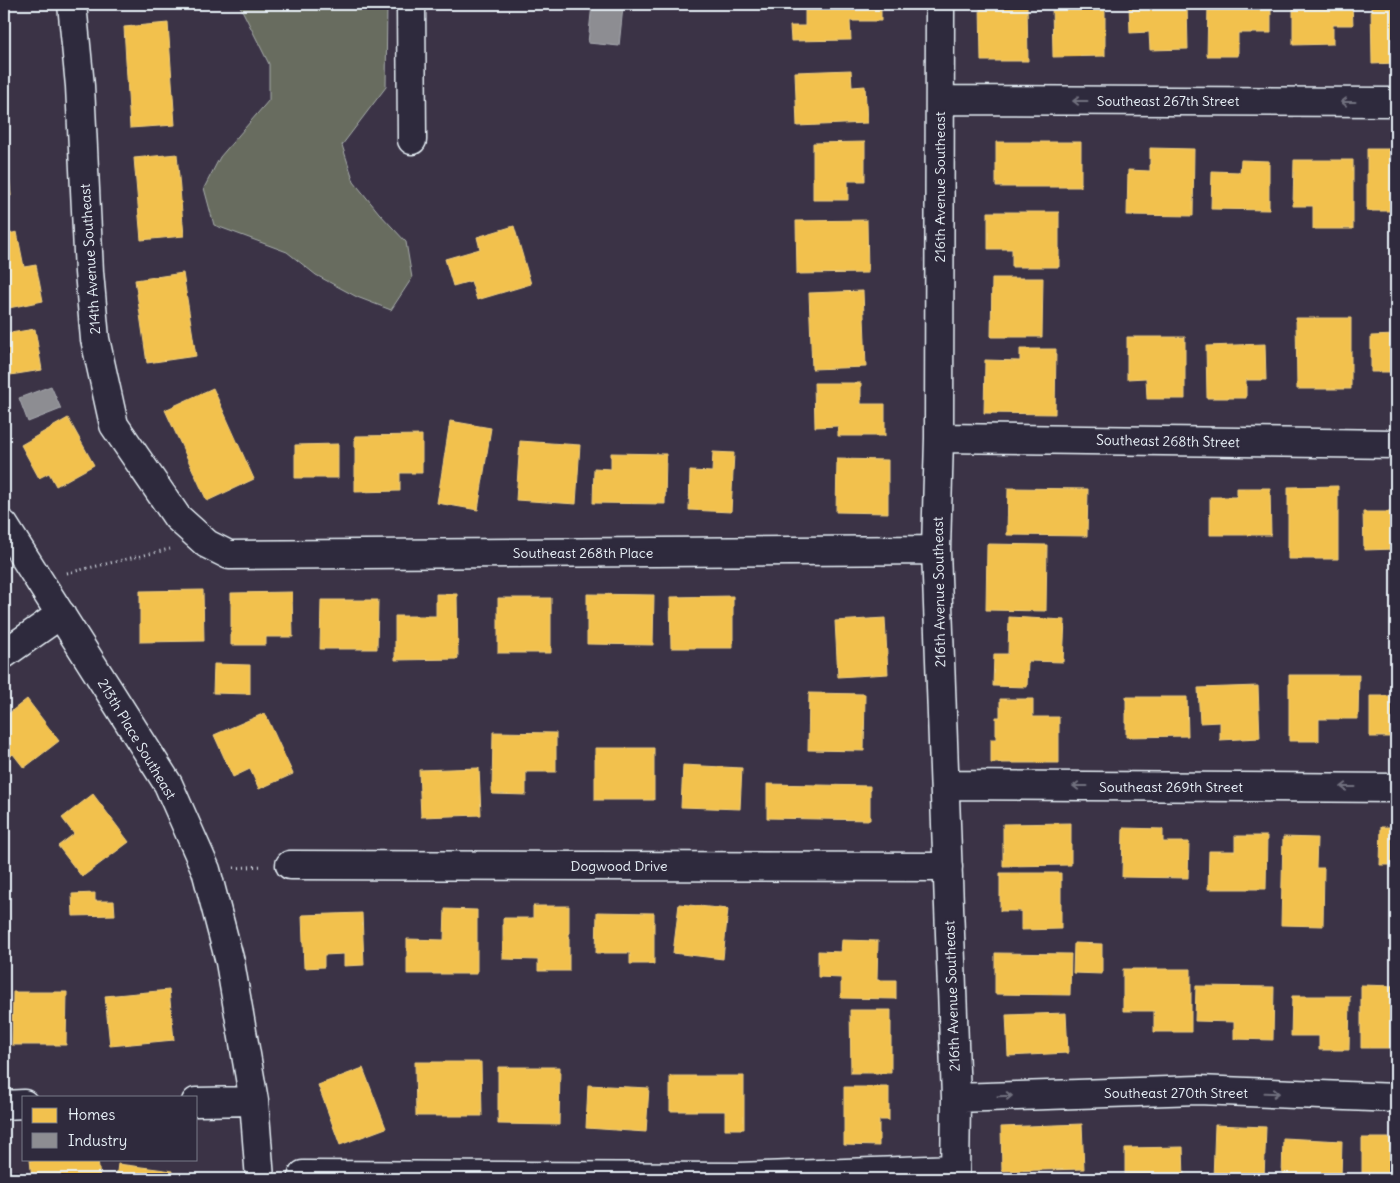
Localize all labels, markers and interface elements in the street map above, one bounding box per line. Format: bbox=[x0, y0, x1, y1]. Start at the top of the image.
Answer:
street label: Southeast 267th Street bbox=[1097, 92, 1240, 110]
one-way arrow bbox=[1072, 96, 1088, 106]
one-way arrow bbox=[1340, 97, 1356, 107]
street label: 216th Avenue Southeast bbox=[931, 111, 949, 262]
street label: 214th Avenue Southeast bbox=[76, 183, 104, 335]
street label: Southeast 268th Street bbox=[1096, 431, 1240, 451]
street label: 216th Avenue Southeast bbox=[929, 516, 949, 668]
street label: Southeast 268th Place bbox=[513, 544, 653, 562]
street label: 213th Place Southeast bbox=[94, 675, 180, 803]
street label: Southeast 269th Street bbox=[1099, 778, 1243, 796]
one-way arrow bbox=[1072, 781, 1088, 791]
one-way arrow bbox=[1340, 782, 1356, 792]
street label: Dogwood Drive bbox=[570, 857, 668, 875]
street label: 216th Avenue Southeast bbox=[940, 920, 964, 1072]
street label: Southeast 270th Street bbox=[1104, 1084, 1248, 1102]
one-way arrow bbox=[1264, 1088, 1280, 1097]
one-way arrow bbox=[996, 1092, 1012, 1101]
legend bbox=[22, 1096, 198, 1160]
text: Homes bbox=[68, 1105, 115, 1124]
text: Industry bbox=[68, 1131, 127, 1150]

